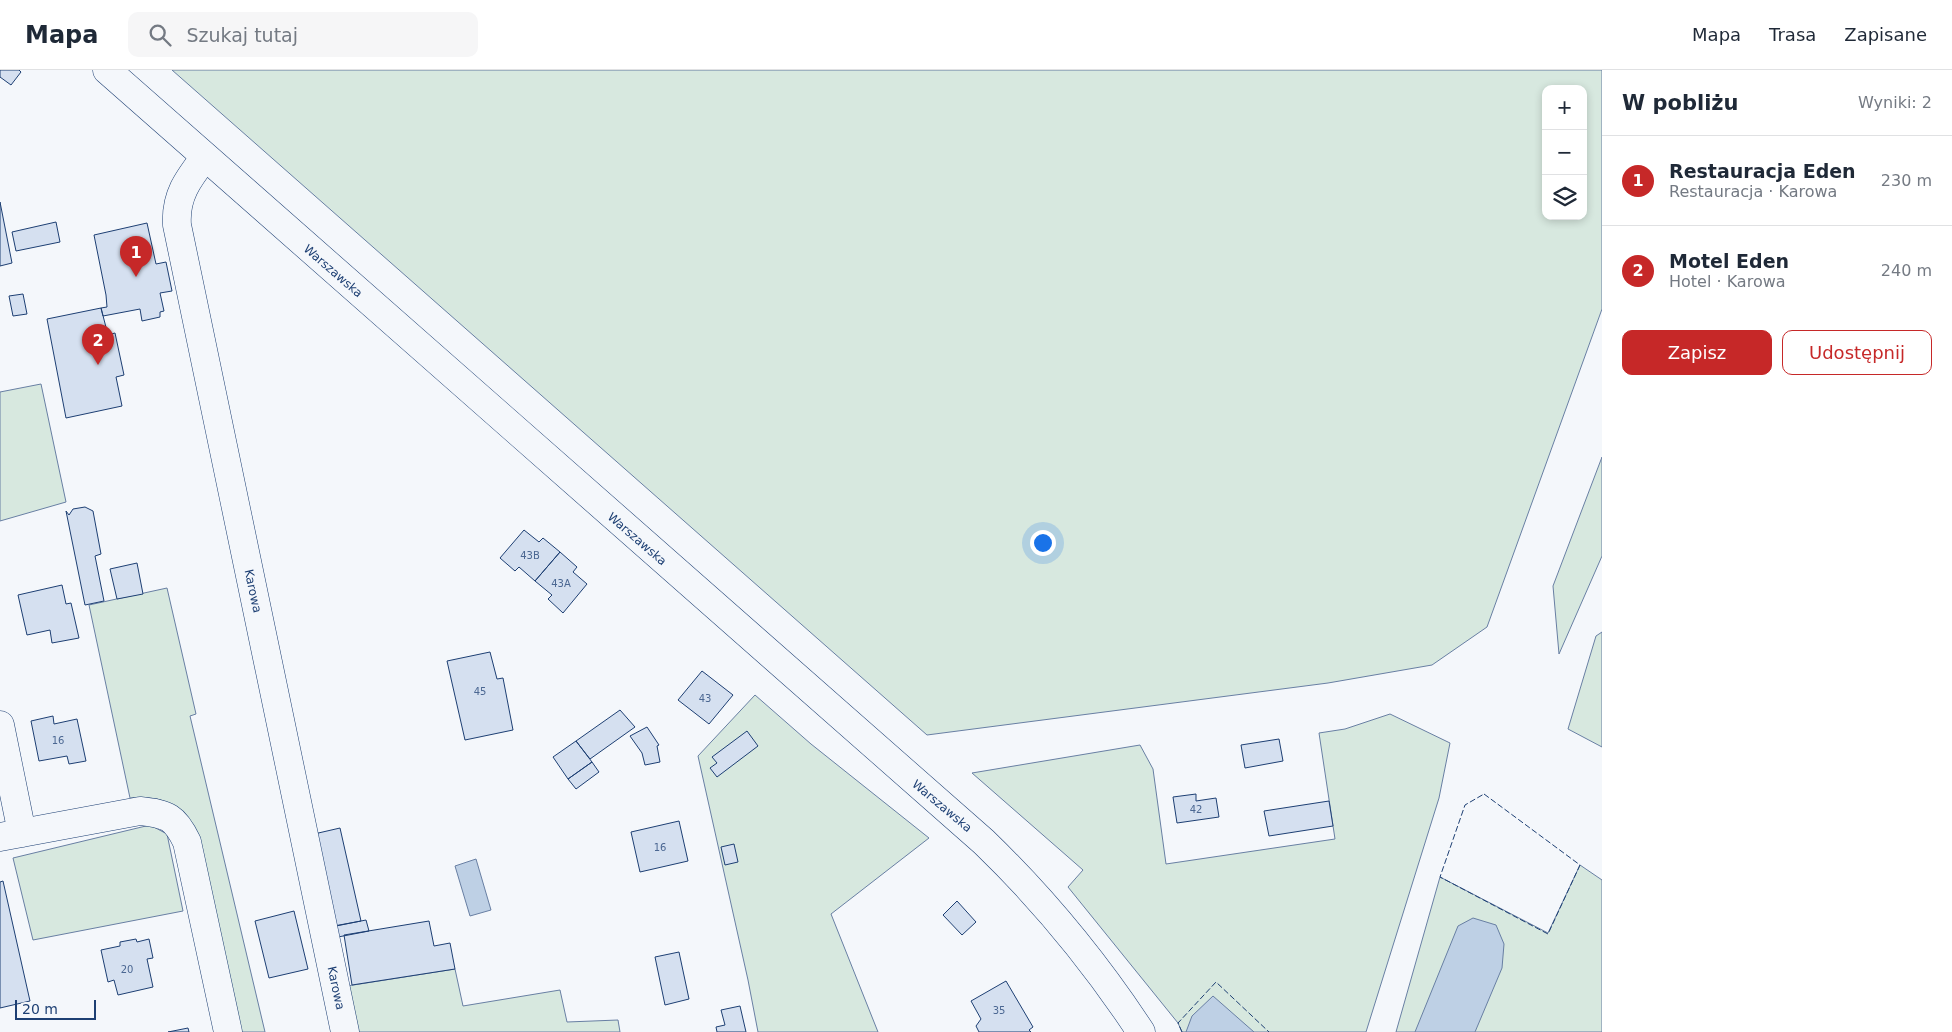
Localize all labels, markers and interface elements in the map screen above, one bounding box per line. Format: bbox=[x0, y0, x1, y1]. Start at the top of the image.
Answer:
search box bbox=[128, 12, 478, 57]
text: Mapa bbox=[25, 21, 98, 49]
icon: search bbox=[146, 21, 174, 49]
text: Szukaj tutaj bbox=[186, 24, 298, 46]
text: Mapa bbox=[1692, 24, 1741, 45]
text: Trasa bbox=[1769, 24, 1816, 45]
text: Zapisane bbox=[1844, 24, 1927, 45]
map controls bbox=[1542, 85, 1587, 220]
button: + bbox=[1542, 85, 1587, 130]
text: W pobliżu bbox=[1622, 91, 1739, 115]
text: Wyniki: 2 bbox=[1858, 93, 1932, 112]
button: − bbox=[1542, 130, 1587, 175]
text: Restauracja Eden bbox=[1669, 160, 1856, 182]
text: 1 bbox=[1632, 171, 1644, 190]
text: 230 m bbox=[1881, 171, 1932, 190]
button: layers bbox=[1542, 175, 1587, 220]
text: Restauracja · Karowa bbox=[1669, 182, 1837, 201]
pin: 1 bbox=[120, 236, 152, 277]
street label: Warszawska bbox=[301, 242, 365, 300]
text: Motel Eden bbox=[1669, 250, 1789, 272]
text: 2 bbox=[1632, 261, 1644, 280]
text: 240 m bbox=[1881, 261, 1932, 280]
text: Hotel · Karowa bbox=[1669, 272, 1786, 291]
pin: 2 bbox=[82, 324, 114, 365]
button: Zapisz bbox=[1622, 330, 1772, 375]
button: Udostępnij bbox=[1782, 330, 1932, 375]
street label: Warszawska bbox=[605, 510, 669, 568]
your location bbox=[1030, 530, 1056, 556]
house number: 43B bbox=[520, 550, 540, 561]
street label: Karowa bbox=[242, 568, 264, 614]
house number: 43A bbox=[551, 578, 571, 589]
house number: 45 bbox=[474, 686, 486, 697]
house number: 43 bbox=[699, 693, 711, 704]
house number: 16 bbox=[52, 735, 64, 746]
street label: Warszawska bbox=[909, 777, 975, 835]
house number: 42 bbox=[1190, 804, 1202, 815]
house number: 16 bbox=[654, 842, 666, 853]
house number: 20 bbox=[121, 964, 133, 975]
street label: Karowa bbox=[325, 965, 347, 1011]
scale bar bbox=[15, 997, 96, 1020]
text: 20 m bbox=[22, 1001, 58, 1017]
house number: 35 bbox=[993, 1005, 1005, 1016]

